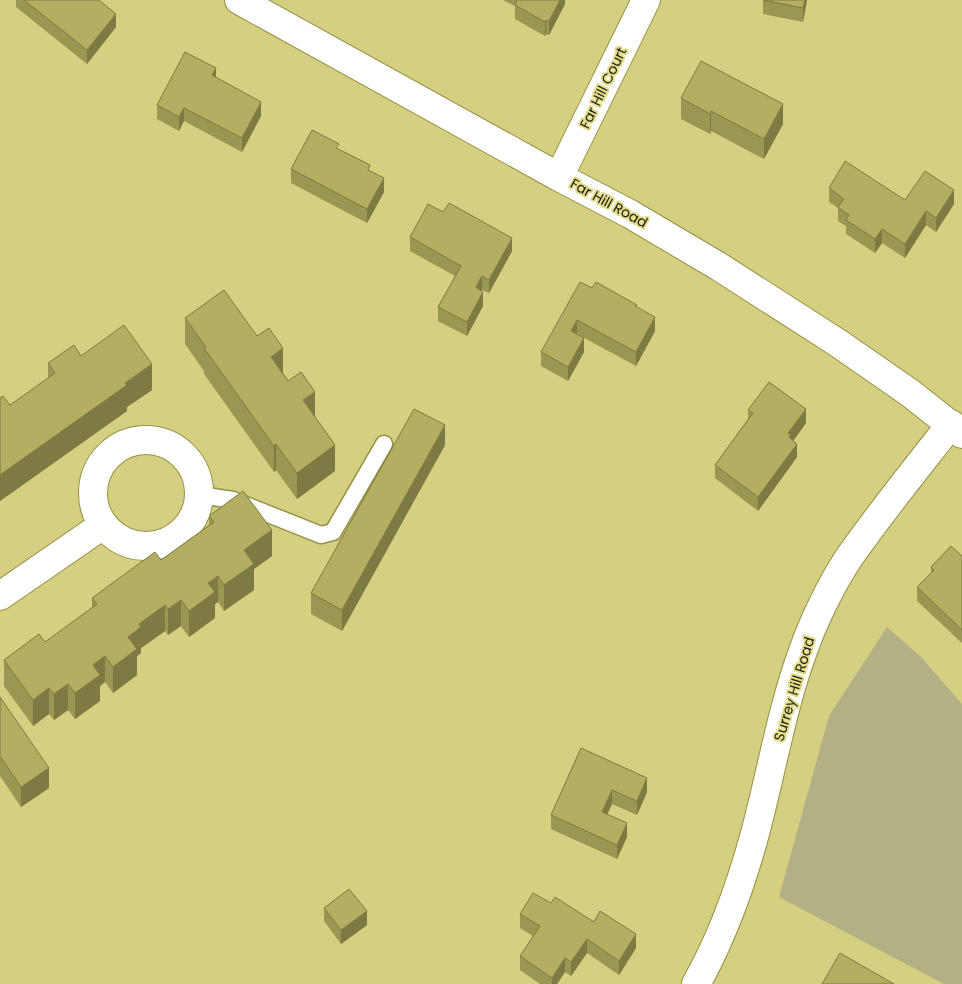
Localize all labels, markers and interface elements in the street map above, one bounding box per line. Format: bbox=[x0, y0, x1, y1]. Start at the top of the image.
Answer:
street label: Far Hill Court bbox=[575, 44, 631, 132]
street label: Far Hill Road bbox=[567, 173, 651, 233]
street label: Surrey Hill Road bbox=[769, 634, 819, 744]

